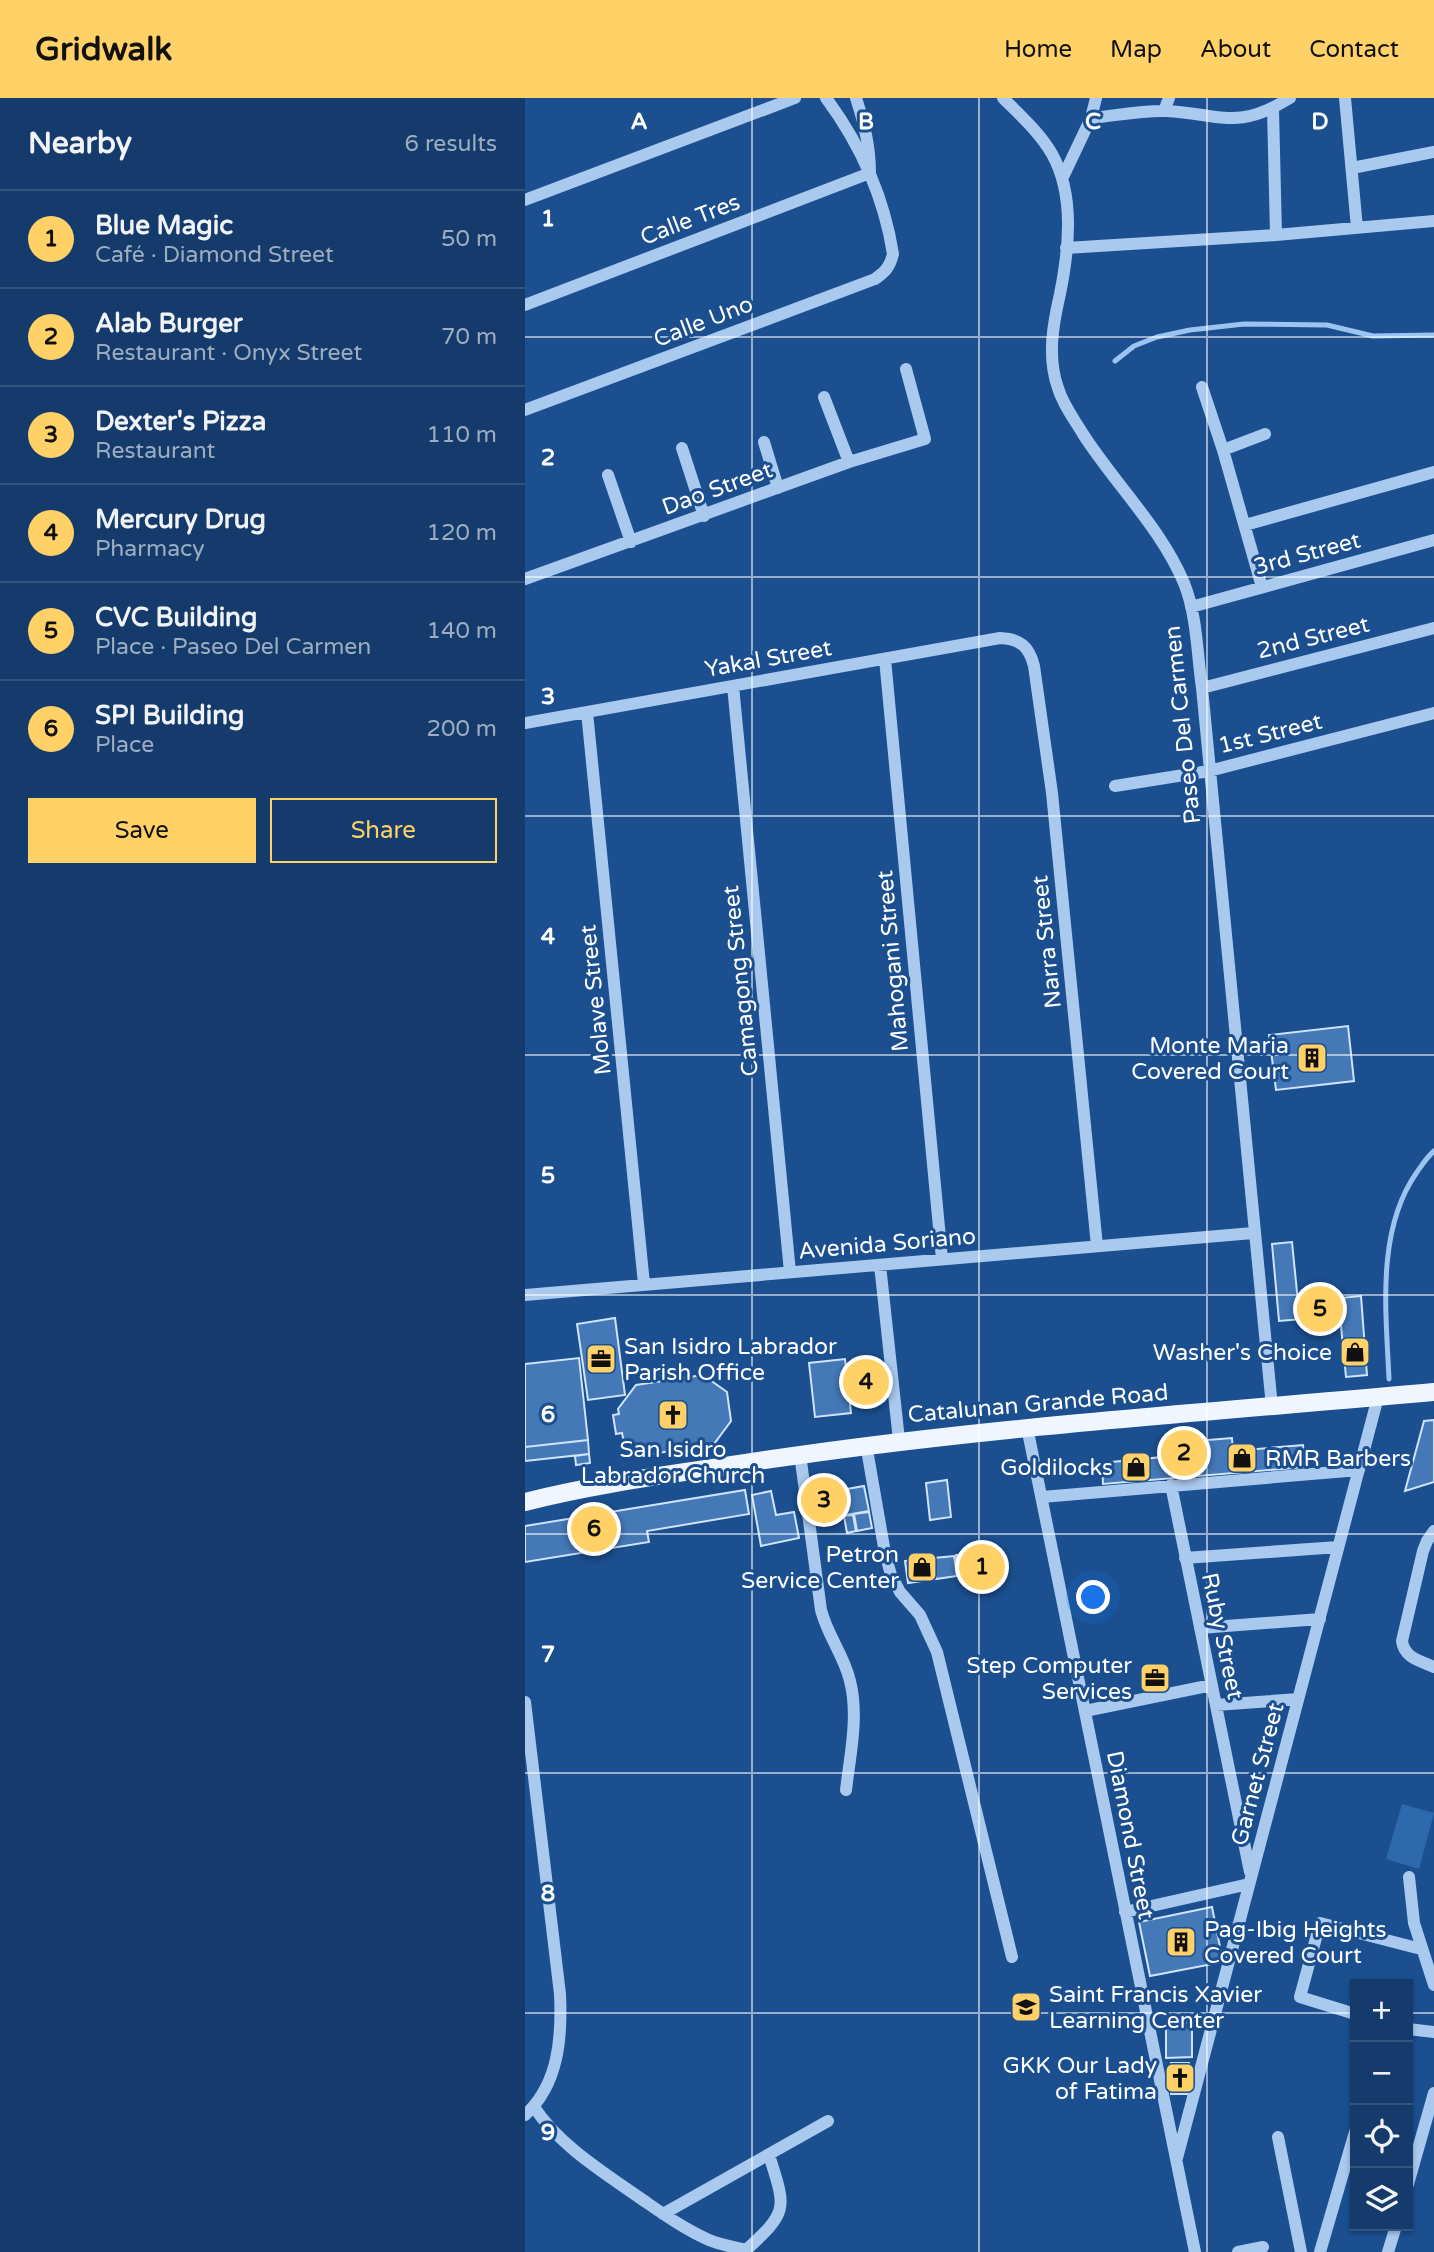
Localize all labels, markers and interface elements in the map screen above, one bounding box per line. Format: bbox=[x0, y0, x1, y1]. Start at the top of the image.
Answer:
text: Gridwalk bbox=[35, 30, 172, 69]
text: Home bbox=[1004, 35, 1072, 64]
text: Map bbox=[1110, 35, 1162, 64]
text: About bbox=[1200, 35, 1271, 64]
text: Contact bbox=[1309, 35, 1399, 64]
text: A bbox=[630, 108, 648, 136]
text: B bbox=[858, 108, 874, 136]
text: C bbox=[1085, 108, 1101, 136]
text: D bbox=[1311, 108, 1329, 136]
text: Nearby bbox=[28, 125, 132, 162]
text: 6 results bbox=[404, 130, 497, 158]
street label: Calle Tres bbox=[637, 188, 744, 252]
text: 1 bbox=[541, 205, 555, 233]
text: Blue Magic bbox=[95, 210, 233, 241]
text: 1 bbox=[44, 225, 58, 253]
text: 50 m bbox=[441, 225, 497, 253]
text: Café · Diamond Street bbox=[95, 241, 334, 269]
street label: Calle Uno bbox=[650, 290, 757, 354]
text: Alab Burger bbox=[95, 308, 243, 339]
text: 2 bbox=[44, 323, 58, 351]
text: 70 m bbox=[441, 323, 497, 351]
text: Restaurant · Onyx Street bbox=[95, 339, 362, 367]
text: Dexter's Pizza bbox=[95, 406, 266, 437]
text: 3 bbox=[44, 421, 58, 449]
text: 110 m bbox=[427, 421, 497, 449]
text: Restaurant bbox=[95, 437, 215, 465]
text: 2 bbox=[541, 444, 555, 472]
street label: Dao Street bbox=[658, 456, 777, 522]
text: Mercury Drug bbox=[95, 504, 266, 535]
text: 4 bbox=[44, 519, 58, 547]
text: 120 m bbox=[427, 519, 497, 547]
street label: 3rd Street bbox=[1251, 526, 1364, 582]
text: Pharmacy bbox=[95, 535, 205, 563]
text: CVC Building bbox=[95, 602, 257, 633]
street label: 2nd Street bbox=[1254, 610, 1372, 665]
text: 5 bbox=[44, 617, 58, 645]
text: 140 m bbox=[427, 617, 497, 645]
street label: Paseo Del Carmen bbox=[1159, 624, 1207, 825]
text: Place · Paseo Del Carmen bbox=[95, 633, 371, 661]
street label: Yakal Street bbox=[702, 634, 834, 684]
text: 3 bbox=[541, 683, 555, 711]
text: SPI Building bbox=[95, 700, 244, 731]
street label: 1st Street bbox=[1215, 708, 1325, 760]
text: 6 bbox=[44, 715, 58, 743]
text: 200 m bbox=[427, 715, 497, 743]
text: Place bbox=[95, 731, 154, 759]
button: Save bbox=[28, 798, 256, 863]
button: Share bbox=[270, 798, 497, 863]
street label: Mahogani Street bbox=[871, 869, 915, 1053]
street label: Narra Street bbox=[1026, 874, 1068, 1010]
street label: Camagong Street bbox=[717, 884, 765, 1078]
text: 4 bbox=[541, 923, 556, 951]
street label: Molave Street bbox=[574, 923, 618, 1076]
place label: Monte Maria Covered Court bbox=[1131, 1032, 1289, 1086]
building icon: Monte Maria Covered Court bbox=[1295, 1041, 1329, 1075]
text: 5 bbox=[541, 1162, 555, 1190]
street label: Avenida Soriano bbox=[797, 1222, 977, 1266]
pin: 5 bbox=[1297, 1283, 1343, 1335]
place label: San Isidro Labrador Parish Office bbox=[624, 1333, 837, 1387]
shop icon: Washer's Choice bbox=[1338, 1335, 1372, 1369]
place label: Washer's Choice bbox=[1153, 1339, 1332, 1367]
office icon: San Isidro Labrador Parish Office bbox=[584, 1342, 618, 1376]
pin: 4 bbox=[843, 1356, 889, 1408]
street label: Catalunan Grande Road bbox=[907, 1379, 1170, 1429]
church icon: San Isidro Labrador Church bbox=[656, 1398, 690, 1432]
text: 6 bbox=[541, 1401, 555, 1429]
pin: 2 bbox=[1161, 1427, 1207, 1479]
place label: San Isidro Labrador Church bbox=[581, 1436, 765, 1490]
shop icon: RMR Barbers bbox=[1225, 1441, 1259, 1475]
place label: RMR Barbers bbox=[1265, 1445, 1411, 1473]
shop icon: Goldilocks bbox=[1119, 1450, 1153, 1484]
place label: Goldilocks bbox=[1000, 1454, 1113, 1482]
pin: 3 bbox=[801, 1474, 847, 1526]
pin: 6 bbox=[571, 1503, 617, 1555]
place label: Petron Service Center bbox=[741, 1541, 899, 1595]
pin: 1 bbox=[959, 1541, 1005, 1593]
shop icon: Petron Service Center bbox=[905, 1550, 939, 1584]
street label: Ruby Street bbox=[1195, 1570, 1249, 1702]
your location bbox=[1076, 1580, 1110, 1614]
text: 7 bbox=[541, 1641, 555, 1669]
place label: Step Computer Services bbox=[967, 1652, 1132, 1706]
office icon: Step Computer Services bbox=[1138, 1661, 1172, 1695]
street label: Garnet Street bbox=[1225, 1700, 1291, 1849]
street label: Diamond Street bbox=[1100, 1749, 1160, 1922]
text: 8 bbox=[541, 1880, 555, 1908]
place label: Pag-Ibig Heights Covered Court bbox=[1204, 1916, 1387, 1970]
building icon: Pag-Ibig Heights Covered Court bbox=[1164, 1925, 1198, 1959]
map controls bbox=[1350, 1979, 1413, 2231]
button: + bbox=[1350, 1979, 1413, 2042]
place label: Saint Francis Xavier Learning Center bbox=[1049, 1981, 1262, 2035]
school or university icon: Saint Francis Xavier Learning Center bbox=[1009, 1990, 1043, 2024]
button: − bbox=[1350, 2042, 1413, 2105]
place label: GKK Our Lady of Fatima bbox=[1002, 2052, 1157, 2106]
church icon: GKK Our Lady of Fatima bbox=[1163, 2061, 1197, 2095]
button: locate bbox=[1350, 2105, 1413, 2168]
text: 9 bbox=[541, 2119, 555, 2147]
button: layers bbox=[1350, 2168, 1413, 2231]

